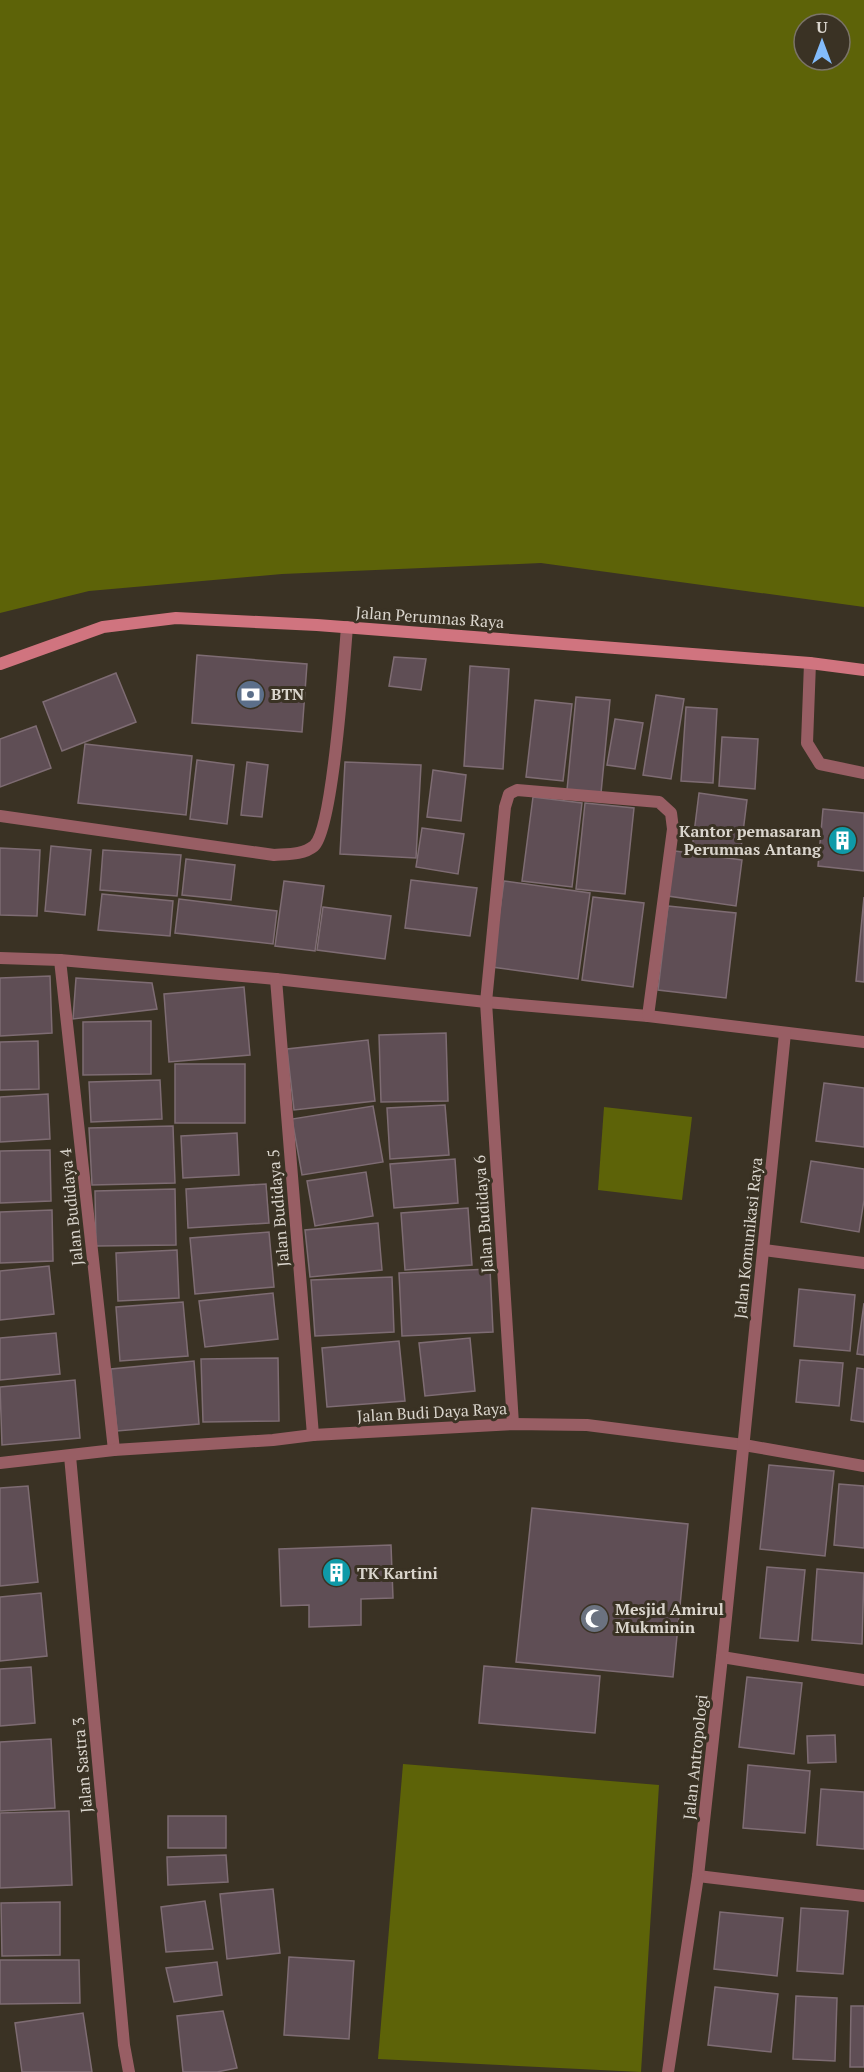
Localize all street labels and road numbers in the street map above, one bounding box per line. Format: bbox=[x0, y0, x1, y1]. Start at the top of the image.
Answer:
street label: Jalan Perumnas Raya bbox=[355, 601, 505, 633]
street label: Jalan Budidaya 4 bbox=[54, 1147, 88, 1267]
street label: Jalan Budidaya 5 bbox=[262, 1148, 294, 1268]
street label: Jalan Budidaya 6 bbox=[468, 1154, 498, 1274]
street label: Jalan Komunikasi Raya bbox=[729, 1156, 767, 1320]
street label: Jalan Budi Daya Raya bbox=[356, 1397, 508, 1427]
street label: Jalan Antropologi bbox=[677, 1693, 713, 1821]
street label: Jalan Sastra 3 bbox=[67, 1716, 97, 1814]

